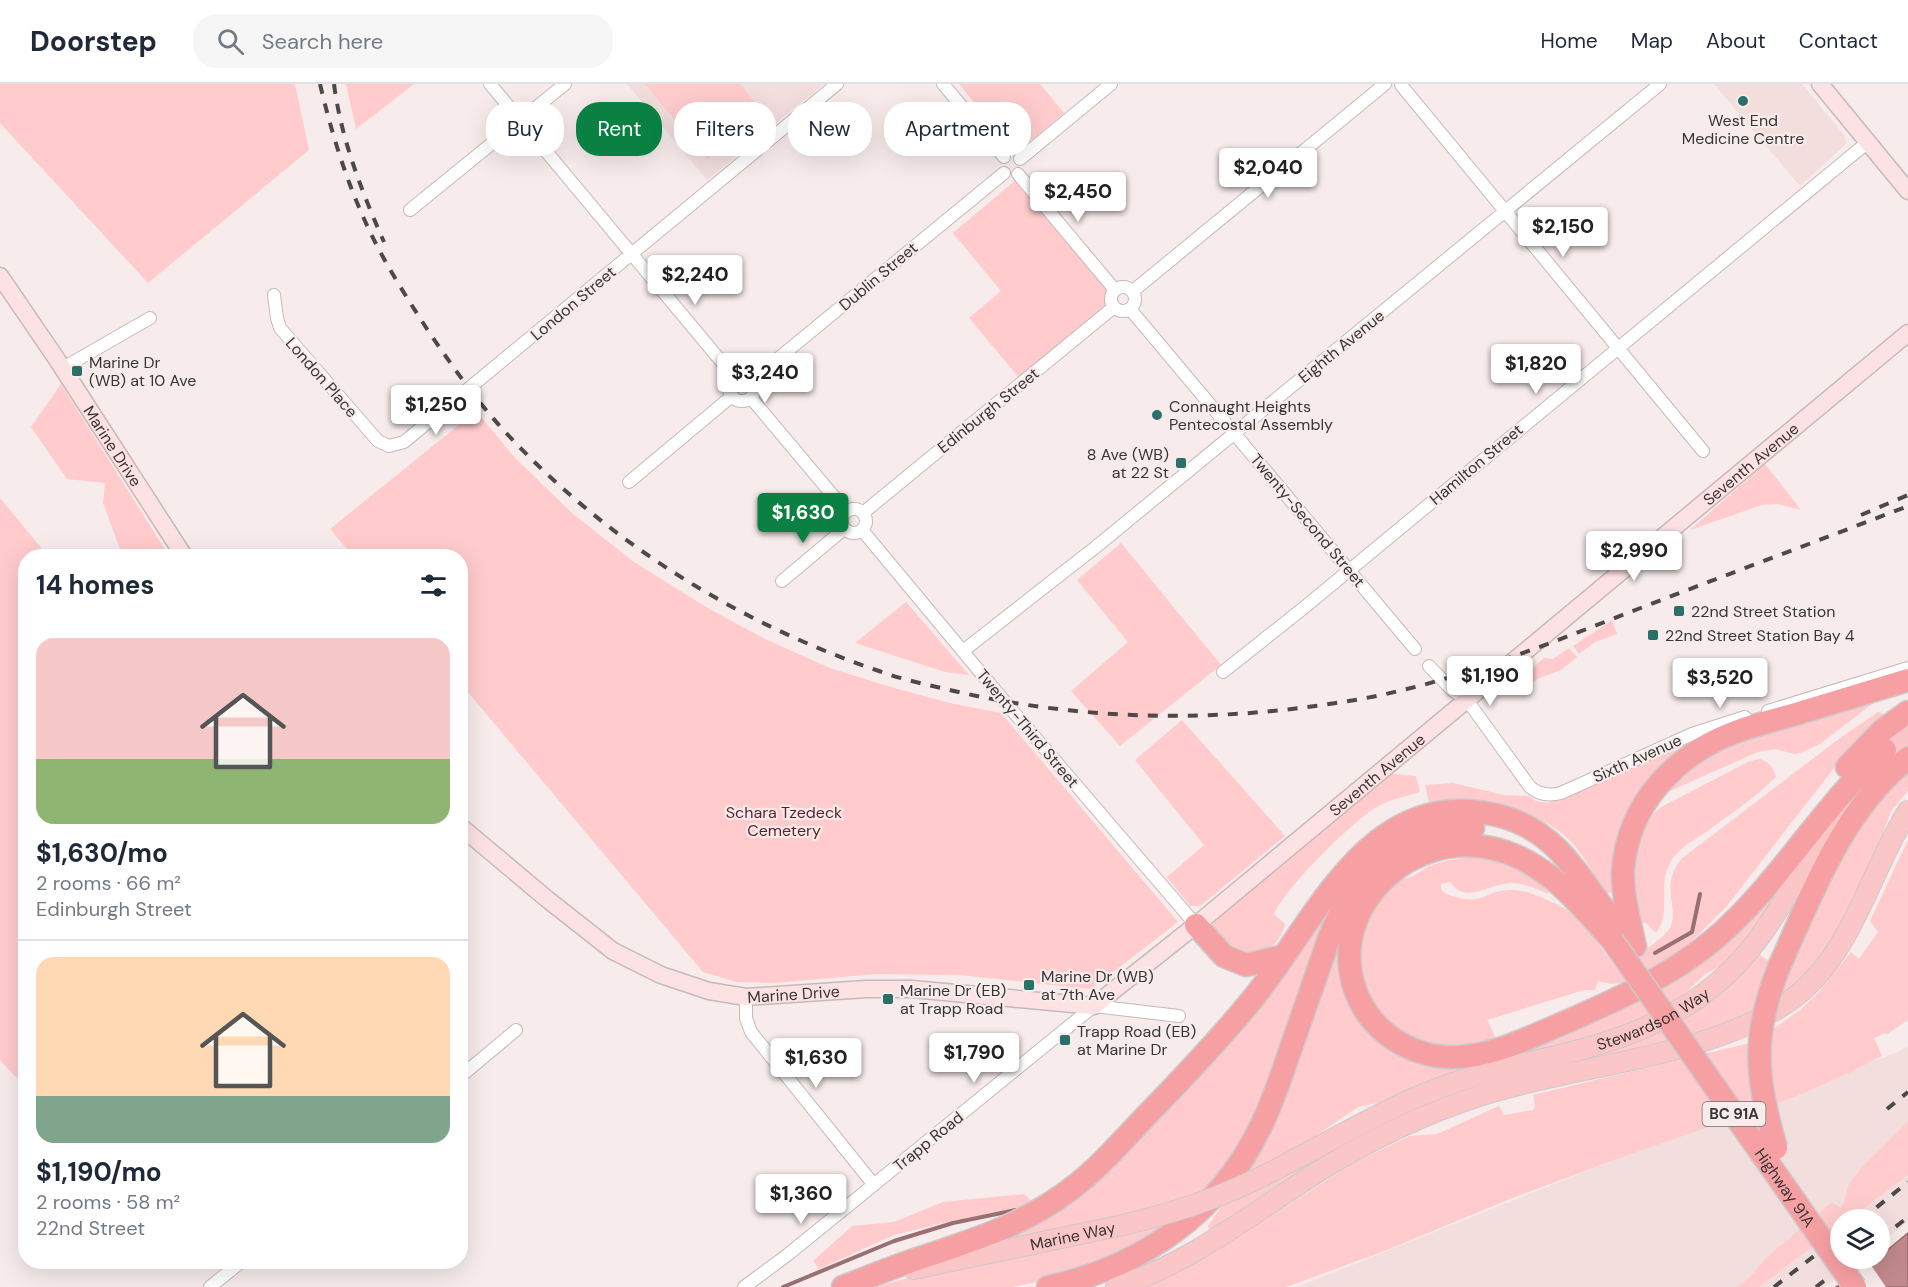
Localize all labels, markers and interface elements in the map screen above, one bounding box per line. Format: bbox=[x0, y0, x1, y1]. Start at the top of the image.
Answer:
search box bbox=[193, 14, 613, 68]
text: Doorstep bbox=[30, 23, 157, 60]
icon: search bbox=[214, 25, 247, 58]
text: Search here bbox=[262, 27, 383, 56]
text: Home bbox=[1540, 27, 1598, 55]
text: Map bbox=[1631, 27, 1673, 55]
text: About bbox=[1706, 27, 1766, 55]
text: Contact bbox=[1799, 27, 1878, 55]
marker: West End Medicine Centre bbox=[1736, 94, 1750, 108]
chip: Buy bbox=[486, 102, 564, 156]
chip: Rent bbox=[576, 102, 662, 156]
chip: Filters bbox=[674, 102, 776, 156]
chip: New bbox=[788, 102, 872, 156]
chip: Apartment bbox=[884, 102, 1031, 156]
place label: West End Medicine Centre bbox=[1682, 110, 1804, 149]
pin: $2,040 bbox=[1219, 148, 1317, 199]
text: $2,040 bbox=[1233, 154, 1303, 180]
pin: $2,450 bbox=[1029, 172, 1127, 223]
text: $2,450 bbox=[1044, 178, 1112, 204]
pin: $2,150 bbox=[1514, 207, 1612, 258]
text: $2,150 bbox=[1532, 213, 1594, 239]
street label: Dublin Street bbox=[835, 237, 922, 315]
pin: $2,240 bbox=[646, 255, 744, 306]
text: $2,240 bbox=[661, 261, 729, 287]
street label: London Street bbox=[526, 262, 620, 345]
street label: Eighth Avenue bbox=[1294, 305, 1389, 388]
street label: London Place bbox=[281, 333, 362, 422]
pin: $1,820 bbox=[1487, 344, 1585, 395]
text: $1,820 bbox=[1505, 350, 1567, 376]
place label: Marine Dr (WB) at 10 Ave bbox=[89, 352, 196, 391]
pin: $3,240 bbox=[716, 353, 814, 404]
text: $3,240 bbox=[731, 359, 799, 385]
street label: Edinburgh Street bbox=[933, 363, 1043, 458]
marker: Marine Dr (WB) at 10 Ave bbox=[70, 364, 84, 378]
pin: $1,250 bbox=[387, 385, 485, 436]
text: $1,250 bbox=[405, 391, 467, 417]
place label: Connaught Heights Pentecostal Assembly bbox=[1169, 396, 1333, 435]
street label: Marine Drive bbox=[79, 402, 146, 491]
marker: Connaught Heights Pentecostal Assembly bbox=[1150, 408, 1164, 422]
street label: Seventh Avenue bbox=[1699, 418, 1803, 510]
street label: Hamilton Street bbox=[1425, 419, 1527, 510]
place label: 8 Ave (WB) at 22 St bbox=[1087, 444, 1169, 483]
street label: Twenty-Second Street bbox=[1246, 449, 1370, 591]
marker: 8 Ave (WB) at 22 St bbox=[1174, 456, 1188, 470]
pin: $1,630 bbox=[754, 493, 852, 544]
text: $1,630 bbox=[771, 499, 835, 525]
pin: $2,990 bbox=[1585, 531, 1683, 582]
text: $2,990 bbox=[1600, 537, 1668, 563]
text: 14 homes bbox=[36, 568, 154, 602]
icon: filters bbox=[417, 569, 450, 602]
place label: 22nd Street Station bbox=[1691, 601, 1835, 622]
marker: 22nd Street Station bbox=[1672, 604, 1686, 618]
place label: 22nd Street Station Bay 4 bbox=[1665, 625, 1855, 646]
marker: 22nd Street Station Bay 4 bbox=[1646, 628, 1660, 642]
pin: $1,190 bbox=[1441, 656, 1539, 707]
pin: $3,520 bbox=[1671, 658, 1769, 709]
text: $1,190 bbox=[1461, 662, 1519, 688]
text: $3,520 bbox=[1687, 664, 1753, 690]
street label: Twenty-Third Street bbox=[972, 665, 1083, 792]
icon: home bbox=[189, 677, 297, 785]
street label: Seventh Avenue bbox=[1325, 729, 1430, 821]
street label: Sixth Avenue bbox=[1589, 730, 1685, 787]
park label: Schara Tzedeck Cemetery bbox=[726, 802, 842, 841]
text: $1,630/mo bbox=[36, 836, 168, 870]
text: 2 rooms · 66 m² bbox=[36, 870, 181, 896]
text: Edinburgh Street bbox=[36, 896, 192, 922]
place label: Marine Dr (WB) at 7th Ave bbox=[1041, 966, 1154, 1005]
marker: Marine Dr (WB) at 7th Ave bbox=[1022, 978, 1036, 992]
place label: Marine Dr (EB) at Trapp Road bbox=[900, 980, 1006, 1019]
street label: Marine Drive bbox=[747, 981, 840, 1008]
street label: Stewardson Way bbox=[1594, 983, 1714, 1055]
marker: Marine Dr (EB) at Trapp Road bbox=[881, 992, 895, 1006]
icon: home bbox=[189, 996, 297, 1104]
place label: Trapp Road (EB) at Marine Dr bbox=[1077, 1021, 1196, 1060]
pin: $1,790 bbox=[925, 1033, 1023, 1084]
marker: Trapp Road (EB) at Marine Dr bbox=[1058, 1033, 1072, 1047]
pin: $1,630 bbox=[767, 1038, 865, 1089]
text: $1,790 bbox=[943, 1039, 1005, 1065]
text: $1,630 bbox=[784, 1044, 848, 1070]
road number: BC 91A bbox=[1702, 1102, 1766, 1126]
street label: Trapp Road bbox=[889, 1107, 968, 1176]
street label: Highway 91A bbox=[1750, 1144, 1820, 1232]
text: $1,190/mo bbox=[36, 1155, 162, 1189]
pin: $1,360 bbox=[752, 1174, 850, 1225]
text: $1,360 bbox=[769, 1180, 833, 1206]
text: 2 rooms · 58 m² bbox=[36, 1189, 180, 1215]
map controls bbox=[1830, 1209, 1890, 1269]
button: layers bbox=[1830, 1209, 1890, 1269]
text: 22nd Street bbox=[36, 1215, 145, 1241]
street label: Marine Way bbox=[1028, 1217, 1117, 1255]

